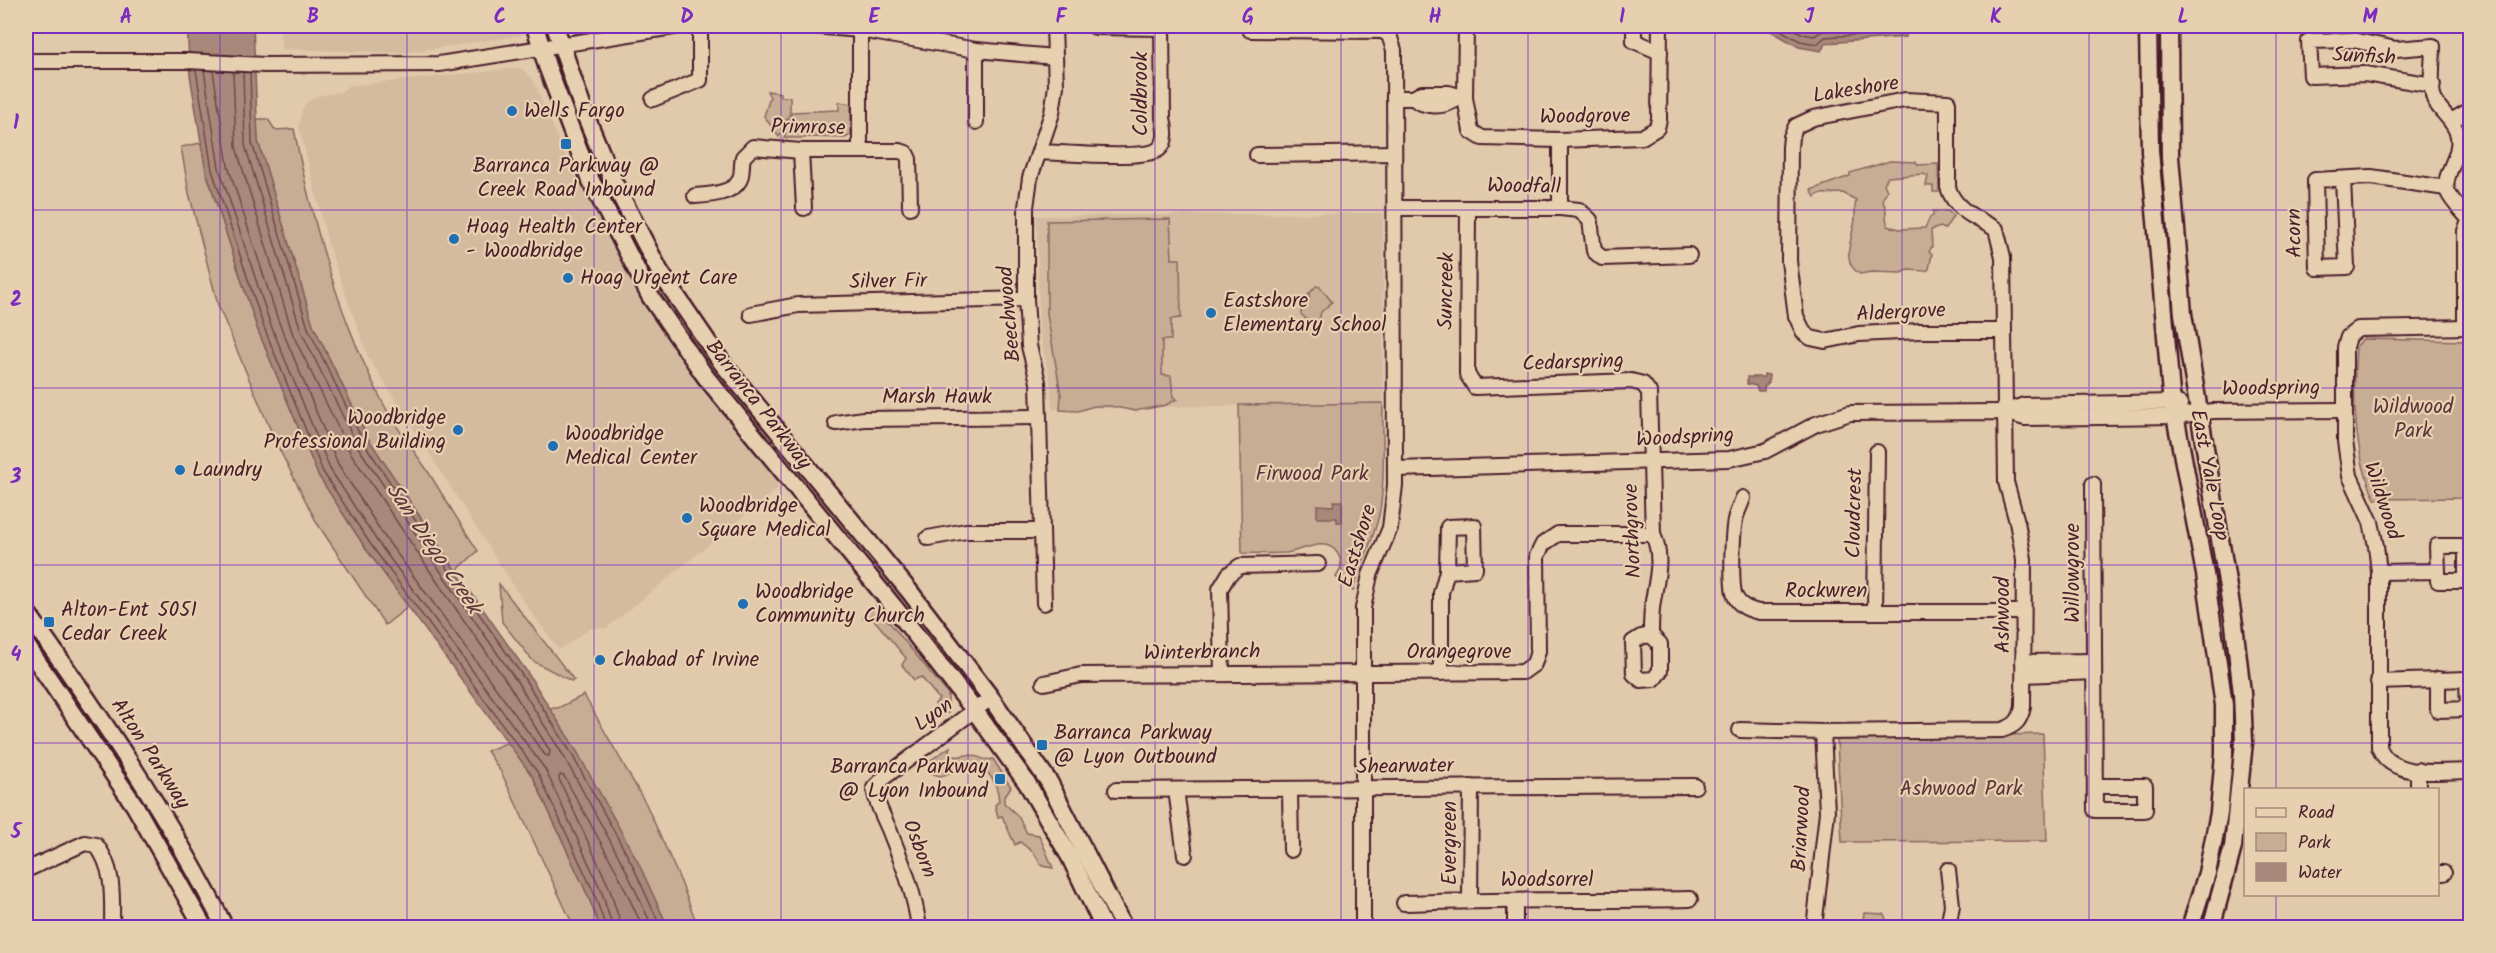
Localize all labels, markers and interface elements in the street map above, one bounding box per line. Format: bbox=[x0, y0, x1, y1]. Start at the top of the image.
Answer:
text: A bbox=[120, 2, 132, 34]
text: B bbox=[307, 2, 319, 34]
text: C bbox=[494, 2, 506, 34]
text: D bbox=[680, 2, 694, 34]
text: E bbox=[868, 2, 880, 34]
text: F bbox=[1056, 2, 1068, 34]
text: G bbox=[1242, 2, 1254, 34]
text: H bbox=[1428, 2, 1442, 34]
text: I bbox=[1619, 2, 1625, 34]
text: J bbox=[1804, 2, 1815, 34]
text: K bbox=[1990, 2, 2002, 34]
text: L bbox=[2178, 2, 2188, 34]
text: M bbox=[2362, 2, 2378, 34]
street label: Sunfish bbox=[2331, 39, 2397, 75]
street label: Coldbrook bbox=[1125, 52, 1158, 136]
street label: Lakeshore bbox=[1811, 67, 1902, 113]
place label: Wells Fargo bbox=[524, 95, 625, 128]
street label: Woodgrove bbox=[1539, 100, 1631, 134]
marker: Wells Fargo bbox=[505, 104, 519, 118]
text: 1 bbox=[13, 108, 19, 140]
street label: Primrose bbox=[770, 111, 846, 145]
marker: Barranca Parkway @ Creek Road Inbound bbox=[559, 137, 573, 151]
place label: Barranca Parkway @ Creek Road Inbound bbox=[473, 150, 659, 207]
street label: Woodfall bbox=[1487, 170, 1561, 204]
street label: Acorn bbox=[2278, 208, 2312, 258]
place label: Hoag Health Center - Woodbridge bbox=[466, 211, 643, 268]
marker: Hoag Health Center - Woodbridge bbox=[447, 232, 461, 246]
street label: Suncreek bbox=[1430, 252, 1464, 330]
place label: Hoag Urgent Care bbox=[580, 262, 738, 295]
street label: Beechwood bbox=[989, 264, 1031, 364]
street label: Silver Fir bbox=[849, 265, 928, 299]
marker: Hoag Urgent Care bbox=[561, 271, 575, 285]
text: 2 bbox=[10, 285, 22, 317]
place label: Eastshore Elementary School bbox=[1223, 285, 1386, 342]
street label: Aldergrove bbox=[1855, 294, 1947, 332]
marker: Eastshore Elementary School bbox=[1204, 306, 1218, 320]
street label: Barranca Parkway bbox=[696, 333, 820, 477]
street label: Cedarspring bbox=[1522, 345, 1624, 381]
street label: Woodspring bbox=[2222, 372, 2320, 406]
street label: Marsh Hawk bbox=[882, 381, 992, 414]
park label: Wildwood Park bbox=[2373, 391, 2454, 448]
place label: Woodbridge Professional Building bbox=[264, 402, 447, 459]
street label: East Yale Loop bbox=[2180, 407, 2238, 543]
place label: Woodbridge Medical Center bbox=[565, 418, 698, 475]
street label: Woodspring bbox=[1635, 419, 1735, 457]
marker: Woodbridge Professional Building bbox=[451, 423, 465, 437]
marker: Woodbridge Medical Center bbox=[546, 439, 560, 453]
place label: Laundry bbox=[192, 454, 262, 487]
park label: Firwood Park bbox=[1255, 458, 1369, 491]
street label: Wildwood bbox=[2354, 458, 2410, 545]
text: 3 bbox=[10, 462, 22, 494]
marker: Laundry bbox=[173, 463, 187, 477]
street label: Cloudcrest bbox=[1838, 467, 1872, 559]
water label: San Diego Creek bbox=[376, 476, 492, 625]
street label: Northgrove bbox=[1615, 483, 1651, 579]
place label: Woodbridge Square Medical bbox=[699, 490, 831, 547]
street label: Eastshore bbox=[1330, 500, 1386, 592]
marker: Woodbridge Square Medical bbox=[680, 511, 694, 525]
street label: Willowgrove bbox=[2057, 522, 2090, 623]
street label: Rockwren bbox=[1785, 575, 1867, 608]
place label: Woodbridge Community Church bbox=[755, 576, 925, 633]
street label: Ashwood bbox=[1987, 576, 2020, 653]
place label: Alton-Ent 5051 Cedar Creek bbox=[61, 594, 197, 651]
marker: Woodbridge Community Church bbox=[736, 597, 750, 611]
marker: Alton-Ent 5051 Cedar Creek bbox=[42, 615, 56, 629]
street label: Winterbranch bbox=[1143, 635, 1261, 671]
street label: Orangegrove bbox=[1406, 636, 1512, 669]
text: 4 bbox=[11, 640, 22, 672]
place label: Chabad of Irvine bbox=[612, 644, 760, 677]
marker: Chabad of Irvine bbox=[593, 653, 607, 667]
street label: Lyon bbox=[907, 689, 961, 741]
street label: Alton Parkway bbox=[102, 692, 199, 816]
place label: Barranca Parkway @ Lyon Outbound bbox=[1054, 717, 1217, 774]
marker: Barranca Parkway @ Lyon Outbound bbox=[1035, 738, 1049, 752]
street label: Shearwater bbox=[1356, 750, 1455, 784]
place label: Barranca Parkway @ Lyon Inbound bbox=[830, 751, 989, 808]
marker: Barranca Parkway @ Lyon Inbound bbox=[993, 772, 1007, 786]
park label: Ashwood Park bbox=[1899, 773, 2023, 806]
street label: Briarwood bbox=[1783, 785, 1821, 873]
legend bbox=[2244, 788, 2439, 896]
text: Road bbox=[2298, 799, 2335, 828]
street label: Evergreen bbox=[1434, 801, 1467, 885]
street label: Osborn bbox=[893, 815, 945, 883]
text: 5 bbox=[10, 817, 23, 849]
text: Park bbox=[2298, 829, 2331, 858]
text: Water bbox=[2298, 859, 2343, 888]
street label: Woodsorrel bbox=[1501, 864, 1593, 897]

